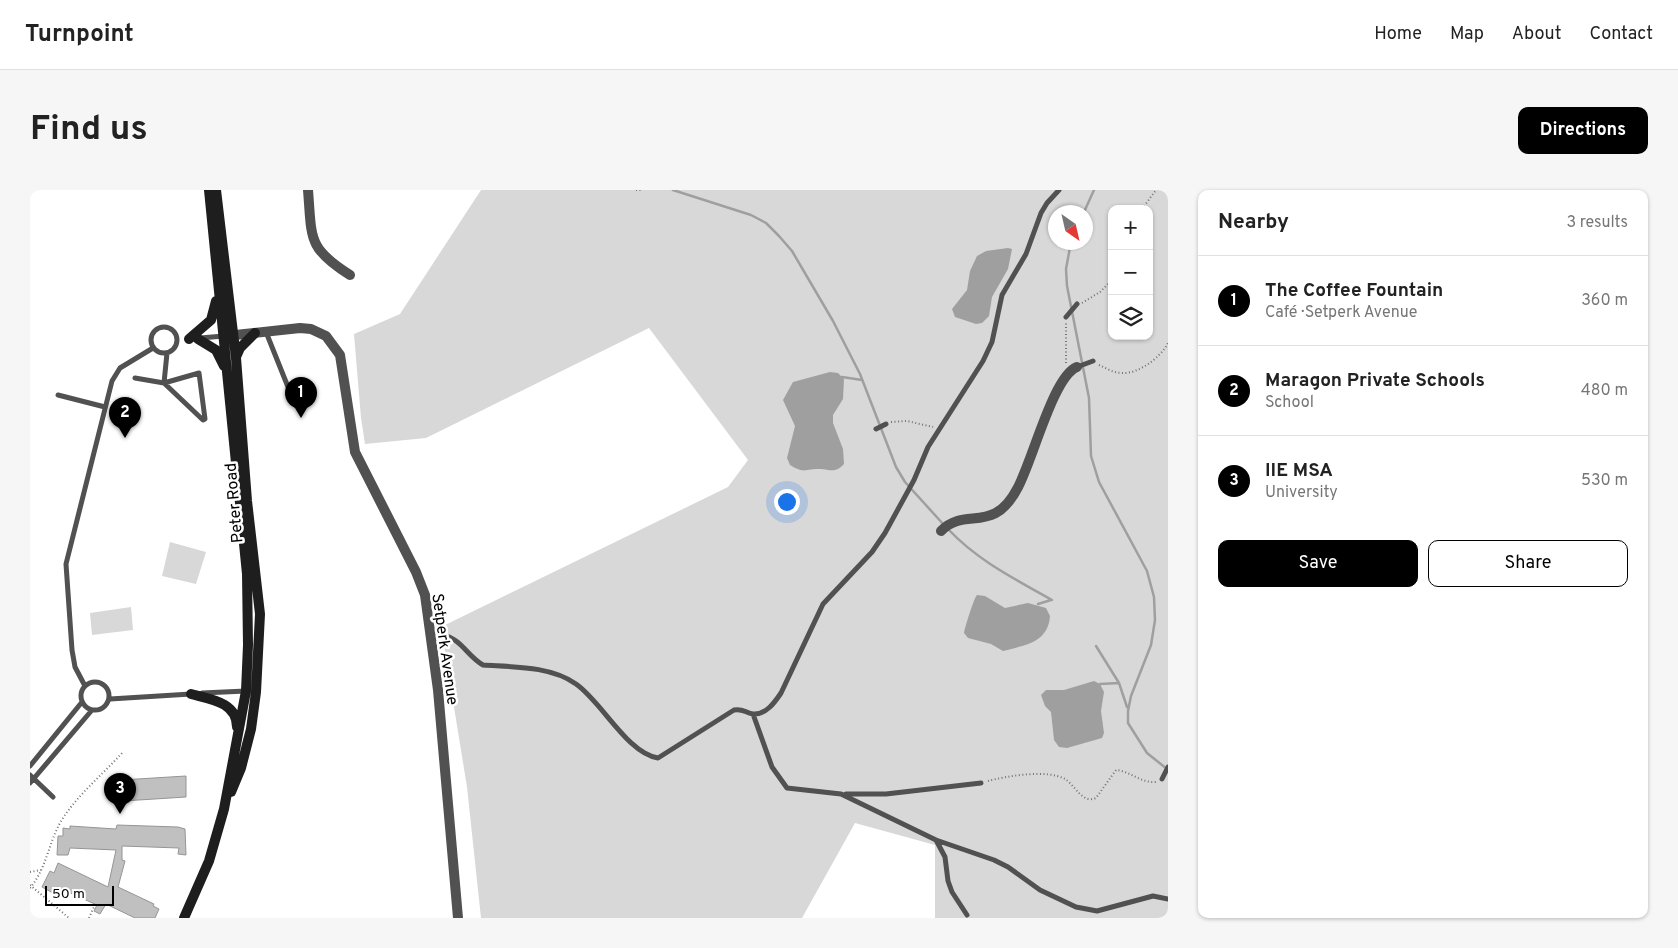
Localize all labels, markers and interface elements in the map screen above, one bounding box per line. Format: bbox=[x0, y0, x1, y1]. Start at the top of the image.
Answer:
text: Turnpoint bbox=[25, 20, 134, 50]
text: Home bbox=[1374, 23, 1422, 46]
text: Map bbox=[1450, 23, 1484, 46]
text: About bbox=[1512, 23, 1561, 46]
text: Contact bbox=[1589, 23, 1653, 46]
button: Directions bbox=[1518, 107, 1648, 154]
text: Find us bbox=[30, 108, 148, 152]
north arrow bbox=[1048, 205, 1093, 250]
map controls bbox=[1108, 205, 1153, 340]
button: + bbox=[1108, 205, 1153, 250]
text: Nearby bbox=[1218, 209, 1289, 236]
text: 3 results bbox=[1566, 213, 1628, 233]
button: − bbox=[1108, 250, 1153, 295]
text: The Coffee Fountain bbox=[1265, 279, 1443, 303]
text: 1 bbox=[1231, 291, 1237, 311]
text: 360 m bbox=[1581, 291, 1628, 311]
button: layers bbox=[1108, 295, 1153, 340]
text: Café · Setperk Avenue bbox=[1265, 303, 1417, 323]
text: Maragon Private Schools bbox=[1265, 369, 1485, 393]
pin: 1 bbox=[285, 377, 317, 418]
text: 2 bbox=[1229, 381, 1239, 401]
text: 480 m bbox=[1581, 381, 1628, 401]
text: School bbox=[1265, 393, 1314, 413]
pin: 2 bbox=[109, 397, 141, 438]
text: IIE MSA bbox=[1265, 459, 1333, 483]
street label: Peter Road bbox=[222, 462, 248, 544]
text: 3 bbox=[1229, 471, 1239, 491]
text: 530 m bbox=[1581, 471, 1628, 491]
text: University bbox=[1265, 483, 1338, 503]
your location bbox=[774, 489, 800, 515]
button: Save bbox=[1218, 540, 1418, 587]
button: Share bbox=[1428, 540, 1628, 587]
street label: Setperk Avenue bbox=[426, 592, 462, 706]
pin: 3 bbox=[104, 773, 136, 814]
scale bar bbox=[45, 883, 114, 906]
text: 50 m bbox=[52, 886, 85, 903]

